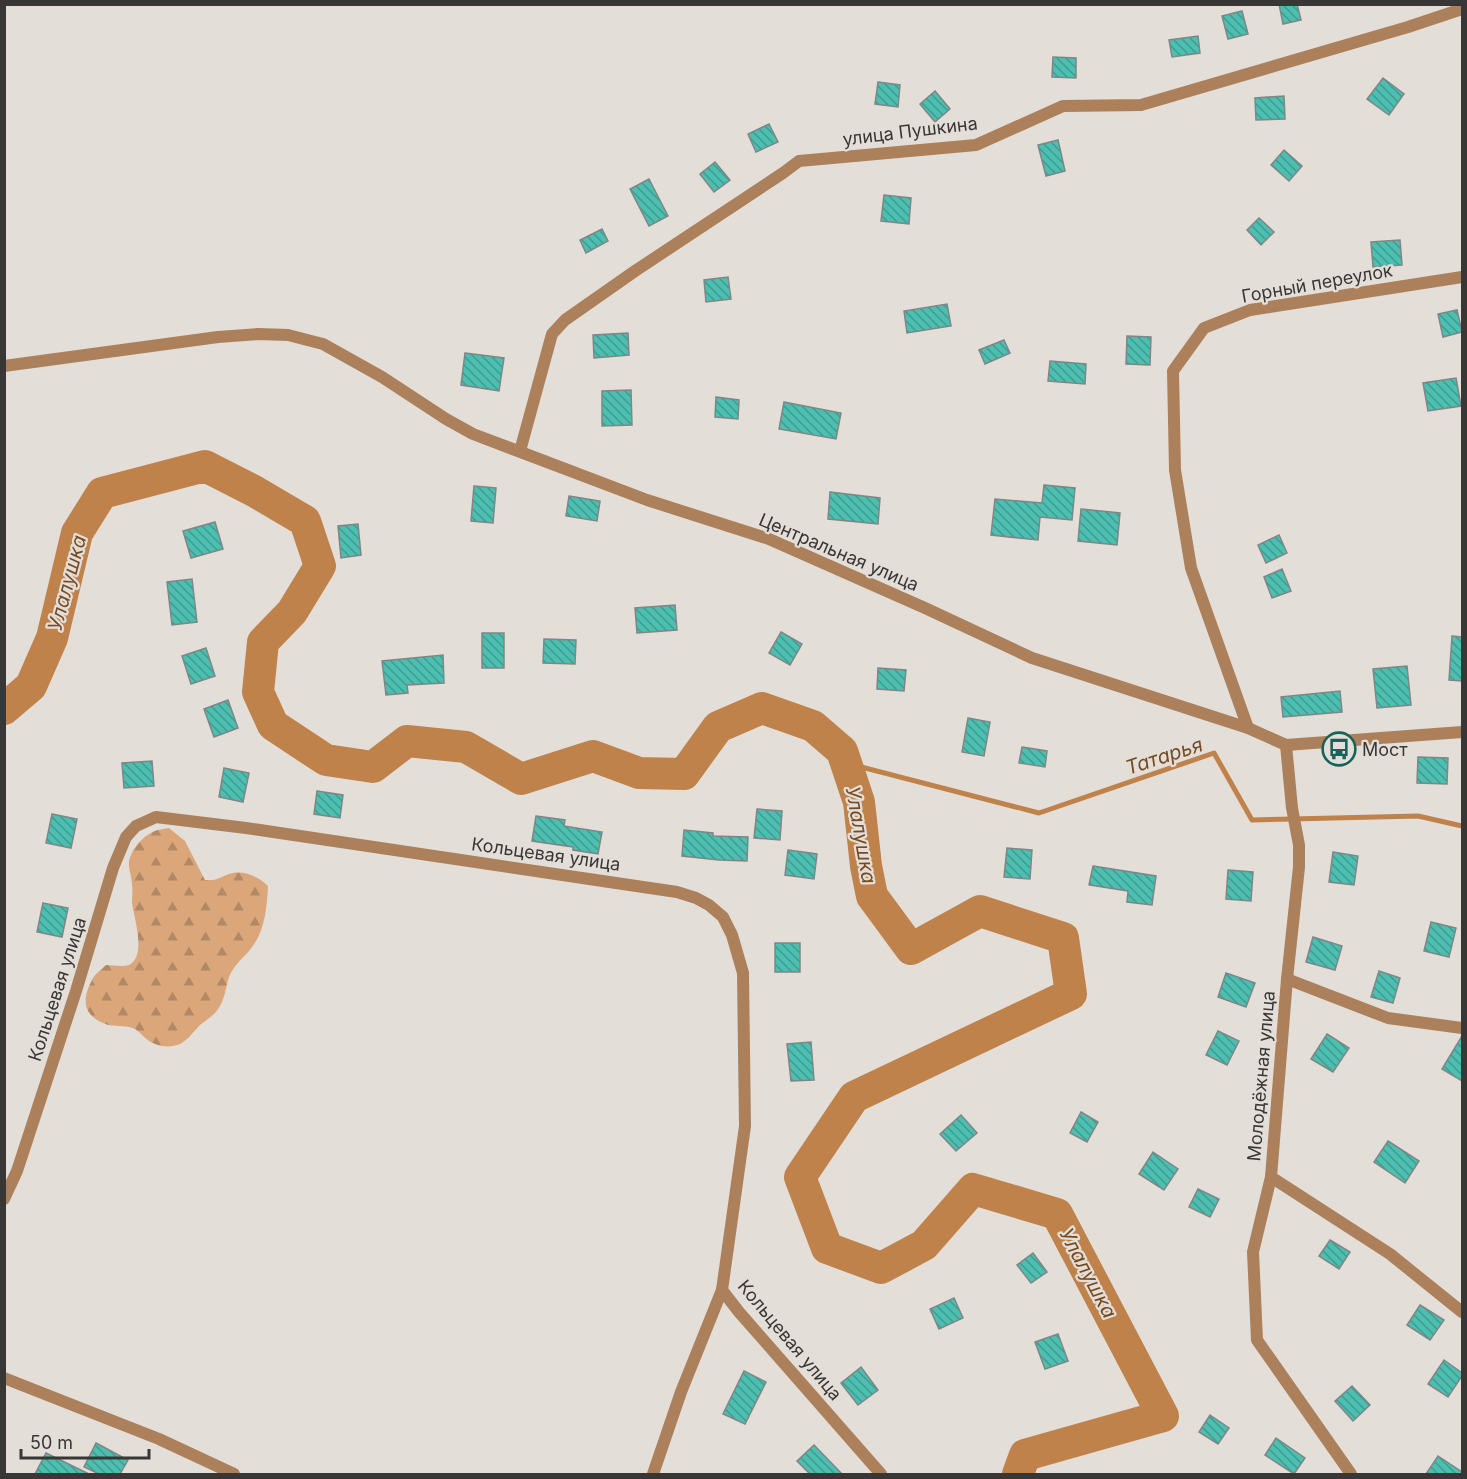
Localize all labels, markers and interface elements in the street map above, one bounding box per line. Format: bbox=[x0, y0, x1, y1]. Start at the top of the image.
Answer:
street label: улица Пушкина bbox=[841, 112, 979, 150]
street label: Горный переулок bbox=[1240, 259, 1394, 307]
street label: Центральная улица bbox=[756, 509, 922, 595]
water label: Улалушка bbox=[43, 532, 91, 634]
bus stop icon: Мост bbox=[1321, 731, 1357, 767]
water label: Татарья bbox=[1122, 732, 1206, 780]
place label: Мост bbox=[1362, 739, 1408, 760]
water label: Улалушка bbox=[841, 784, 881, 886]
street label: Кольцевая улица bbox=[470, 833, 622, 875]
street label: Кольцевая улица bbox=[24, 914, 90, 1064]
street label: Молодёжная улица bbox=[1243, 990, 1279, 1162]
water label: Улалушка bbox=[1054, 1224, 1122, 1322]
street label: Кольцевая улица bbox=[734, 1276, 846, 1404]
scale bar bbox=[21, 1422, 148, 1460]
text: 50 m bbox=[30, 1432, 73, 1453]

